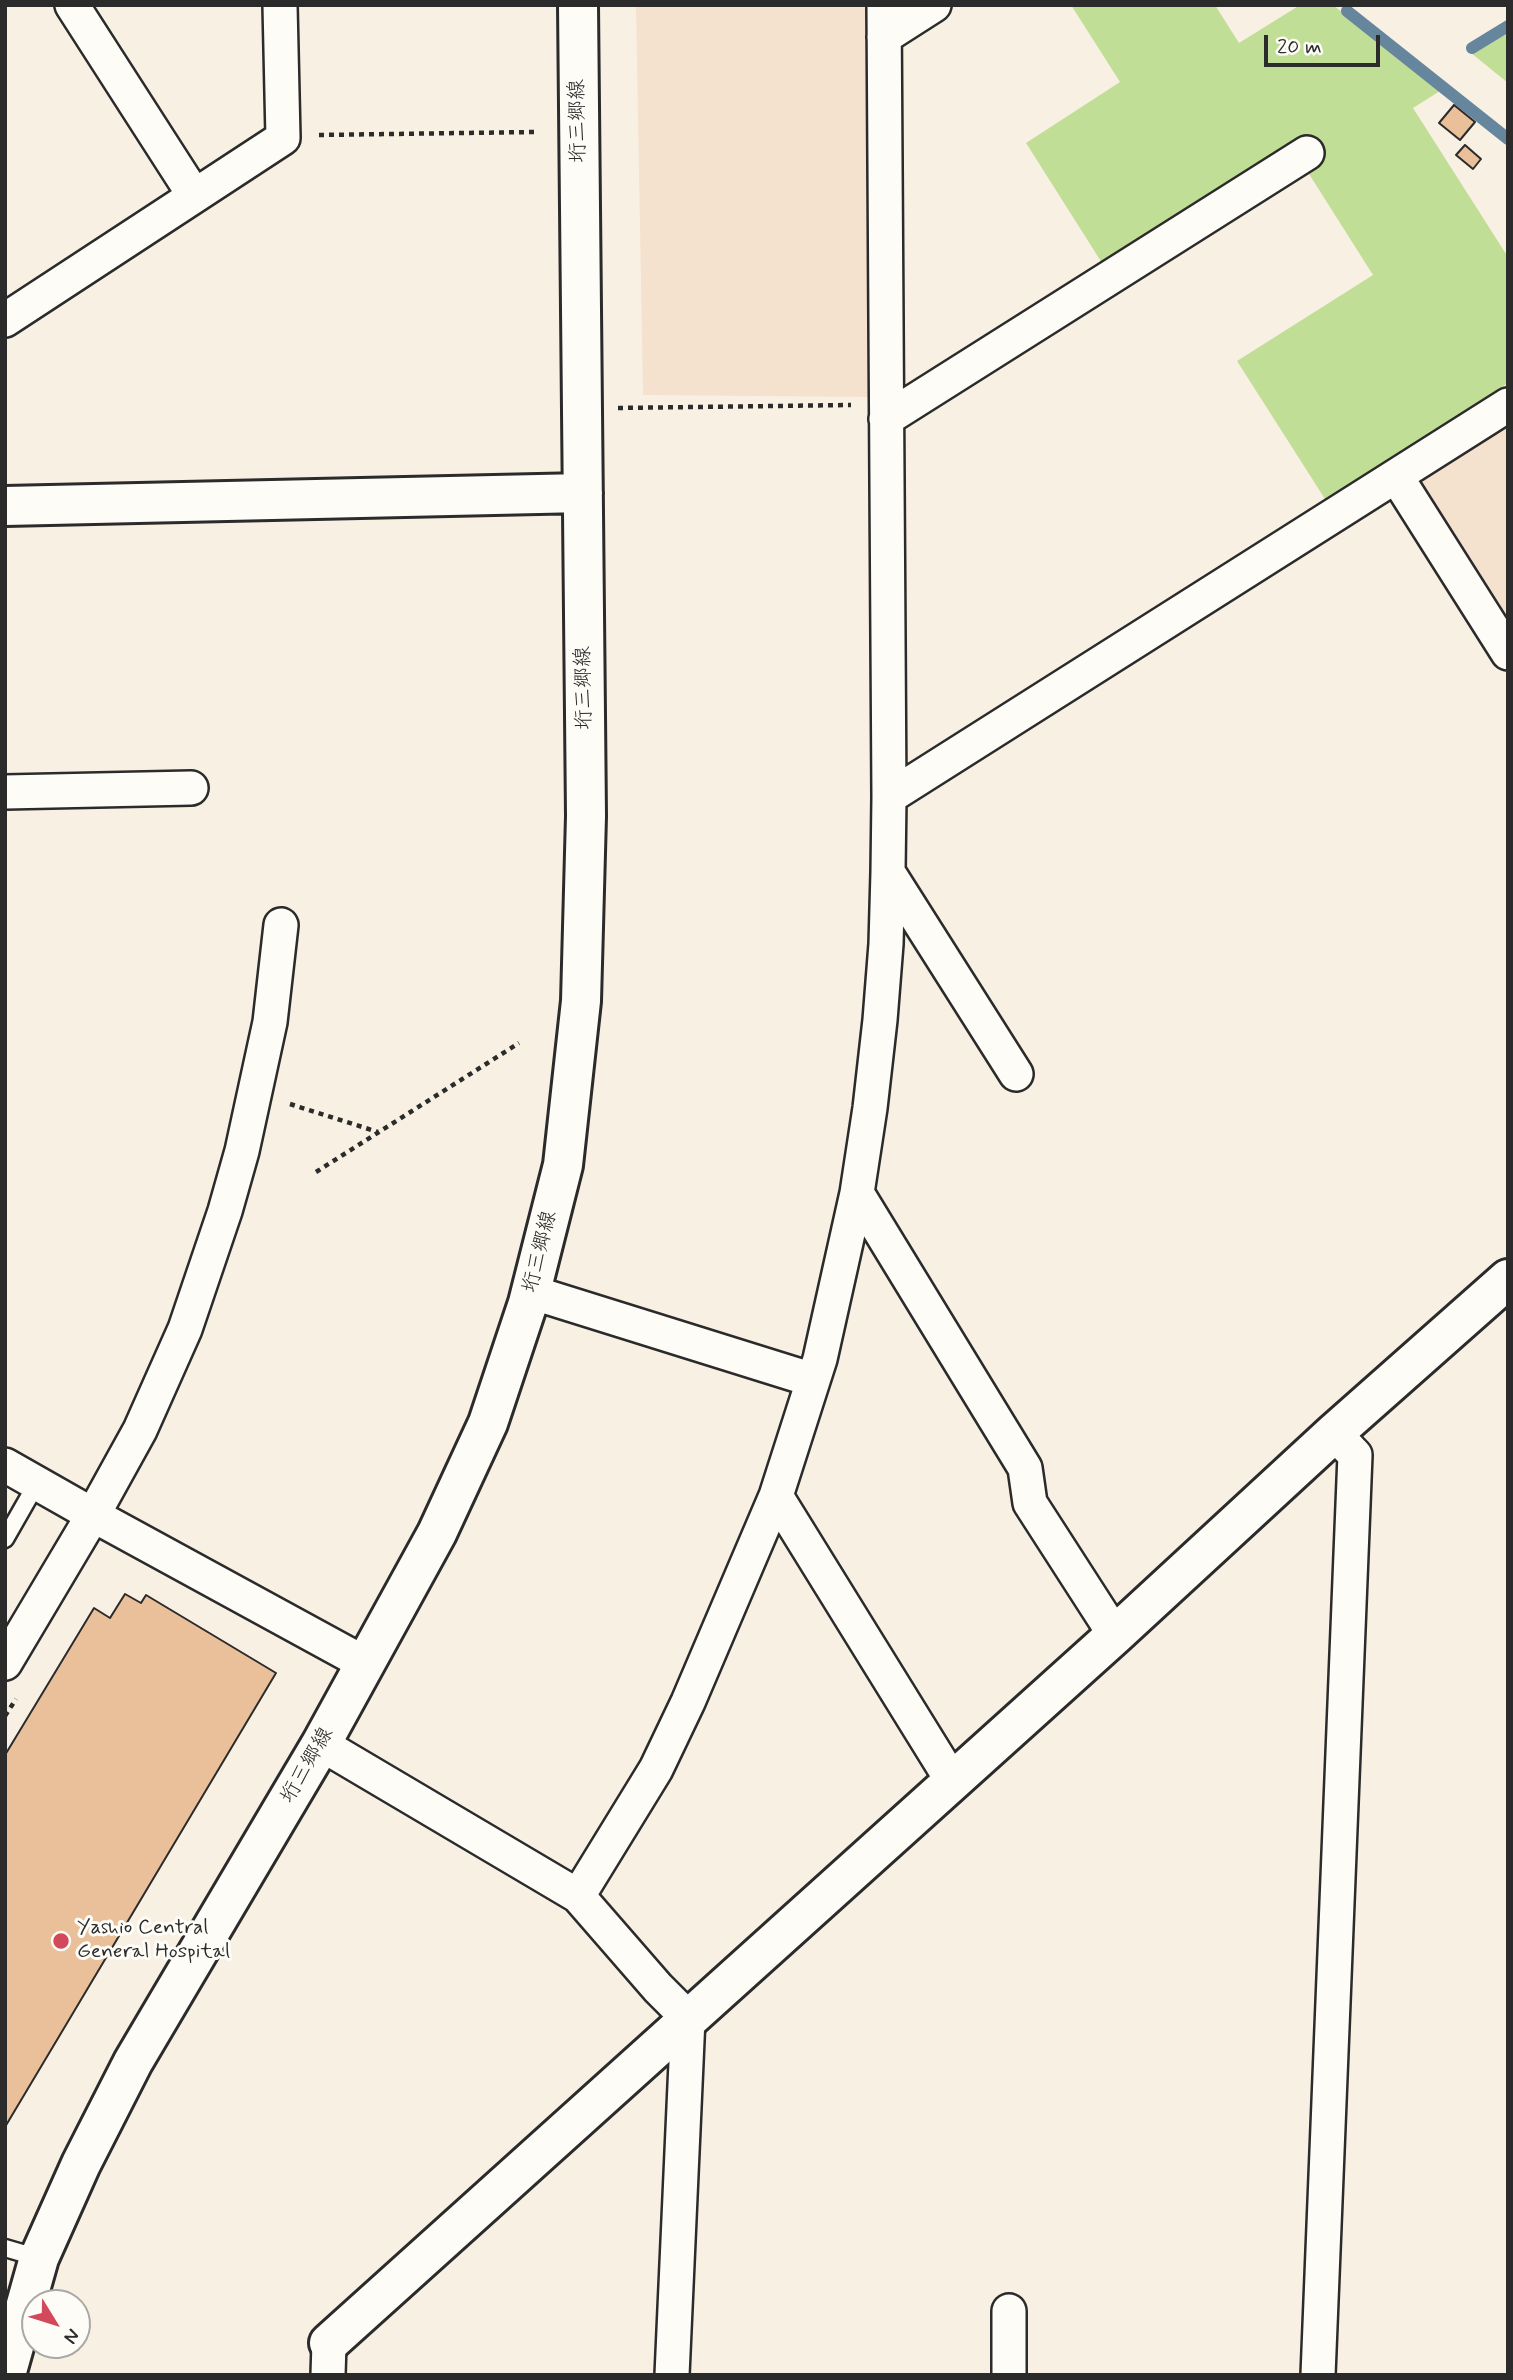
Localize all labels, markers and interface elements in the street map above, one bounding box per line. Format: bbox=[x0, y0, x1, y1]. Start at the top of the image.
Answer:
scale bar bbox=[1268, 21, 1384, 65]
text: 20 m bbox=[1277, 33, 1322, 61]
street label: 垳三郷線 bbox=[566, 79, 592, 163]
street label: 垳三郷線 bbox=[572, 646, 598, 730]
street label: 垳三郷線 bbox=[519, 1208, 563, 1296]
street label: 垳三郷線 bbox=[276, 1723, 340, 1809]
place label: Yashio Central General Hospital bbox=[77, 1916, 230, 1966]
marker: Yashio Central General Hospital bbox=[51, 1931, 71, 1951]
north arrow bbox=[21, 2289, 91, 2359]
text: N bbox=[58, 2323, 85, 2349]

